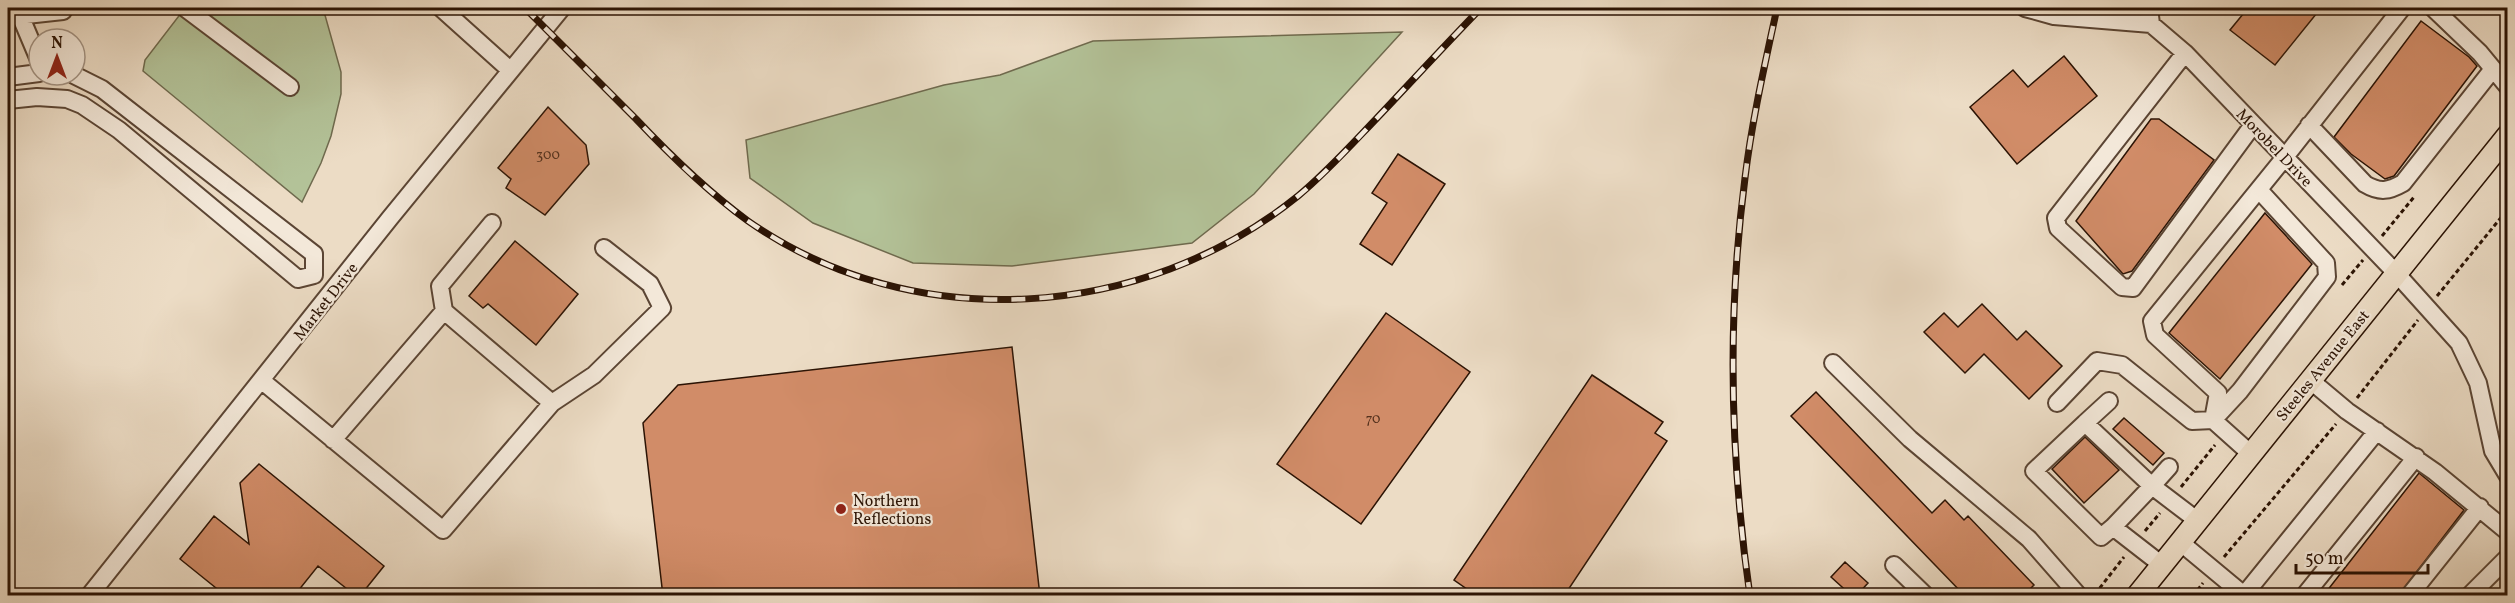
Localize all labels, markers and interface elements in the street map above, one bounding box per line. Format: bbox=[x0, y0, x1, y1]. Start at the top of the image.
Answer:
north arrow bbox=[27, 27, 87, 87]
text: N bbox=[51, 33, 63, 55]
street label: Morobel Drive bbox=[2230, 104, 2317, 193]
house number: 300 bbox=[536, 146, 560, 165]
street label: Market Drive bbox=[289, 259, 364, 346]
street label: Steeles Avenue East bbox=[2272, 306, 2376, 427]
house number: 70 bbox=[1366, 410, 1380, 429]
place label: Northern Reflections bbox=[853, 491, 931, 531]
marker: Northern Reflections bbox=[834, 502, 848, 516]
scale bar bbox=[2296, 537, 2428, 575]
text: 50 m bbox=[2305, 547, 2344, 572]

